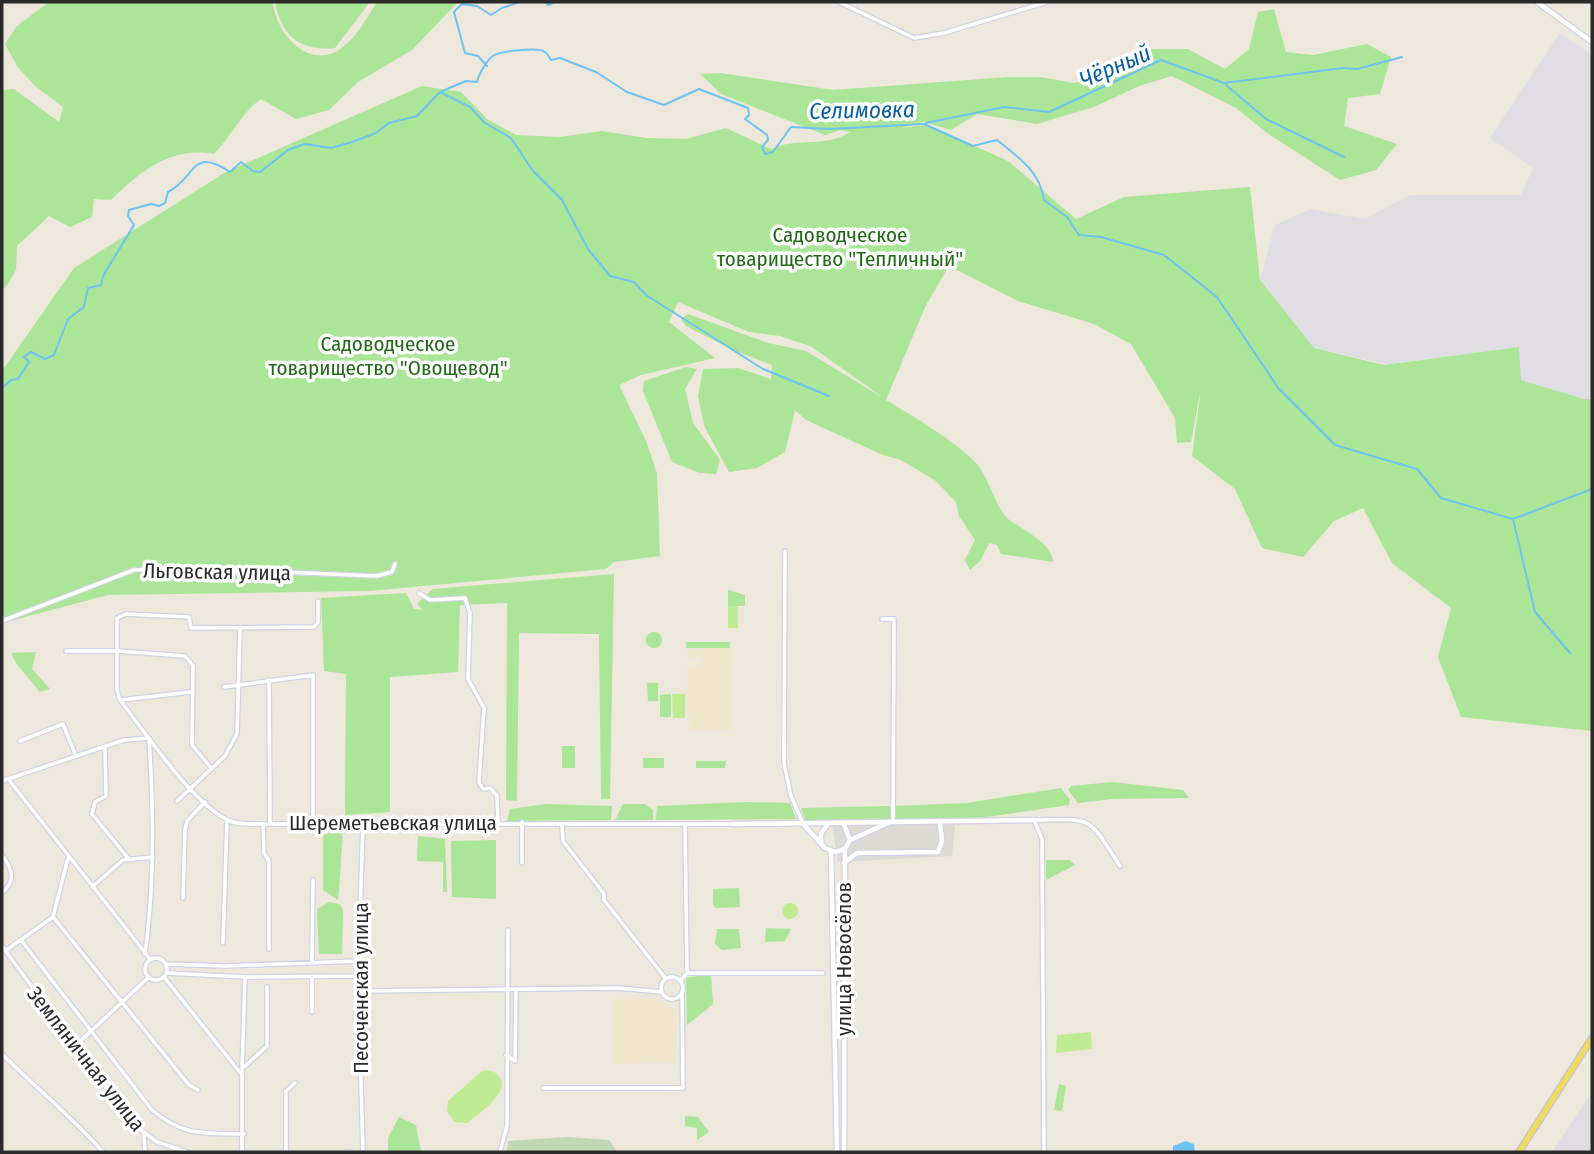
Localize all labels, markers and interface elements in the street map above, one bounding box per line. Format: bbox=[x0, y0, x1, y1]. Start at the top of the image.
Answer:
water label: Чёрный bbox=[1075, 39, 1155, 93]
water label: Селимовка bbox=[809, 95, 915, 125]
park label: Садоводческое товарищество "Тепличный" bbox=[717, 222, 963, 272]
park label: Садоводческое товарищество "Овощевод" bbox=[268, 331, 508, 381]
street label: Льговская улица bbox=[143, 558, 291, 586]
street label: Шереметьевская улица bbox=[289, 810, 497, 836]
street label: улица Новосёлов bbox=[831, 882, 857, 1036]
street label: Песоченская улица bbox=[348, 902, 374, 1074]
street label: Земляничная улица bbox=[21, 981, 151, 1137]

